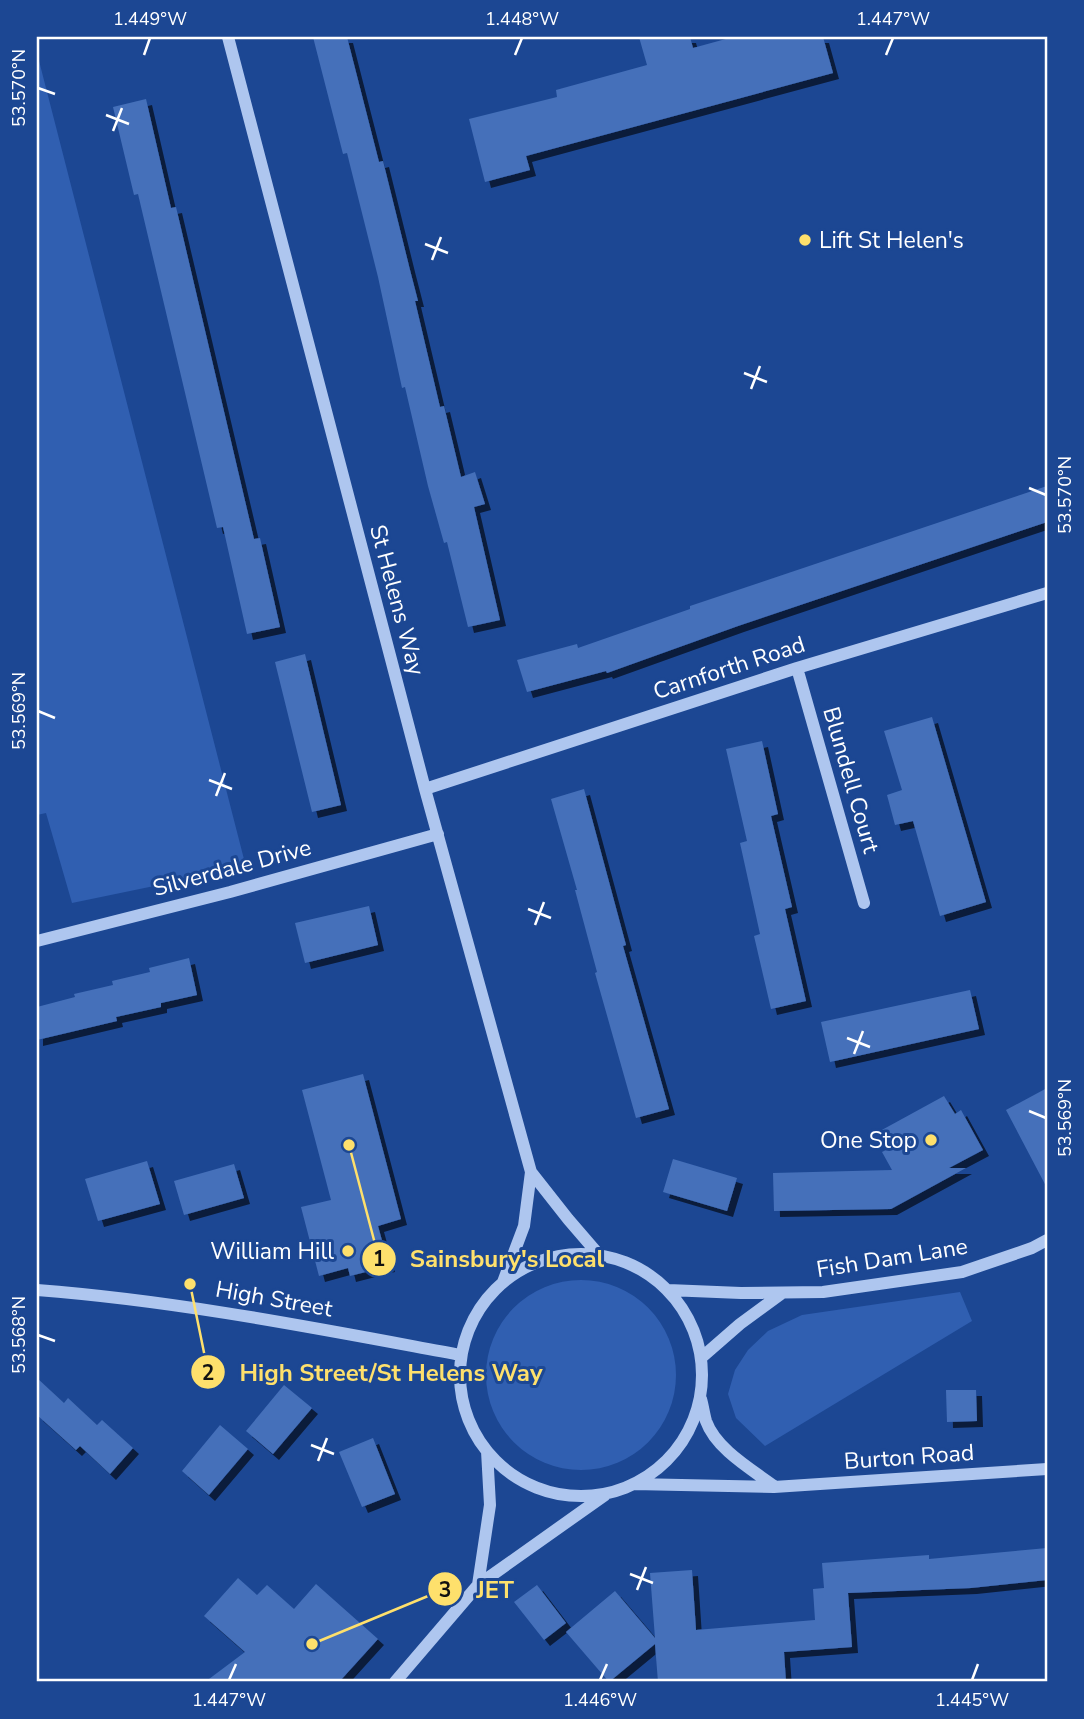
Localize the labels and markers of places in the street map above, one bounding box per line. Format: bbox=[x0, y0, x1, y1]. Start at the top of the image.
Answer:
place label: Lift St Helen's bbox=[819, 225, 964, 256]
marker: Lift St Helen's bbox=[797, 232, 813, 248]
place label: One Stop bbox=[820, 1125, 917, 1156]
marker: One Stop bbox=[923, 1132, 939, 1148]
place label: William Hill bbox=[210, 1236, 334, 1267]
callout: Sainsbury's Local bbox=[361, 1237, 619, 1282]
marker: William Hill bbox=[340, 1243, 356, 1259]
callout: High Street/St Helens Way bbox=[191, 1350, 557, 1395]
callout: JET bbox=[427, 1567, 528, 1612]

